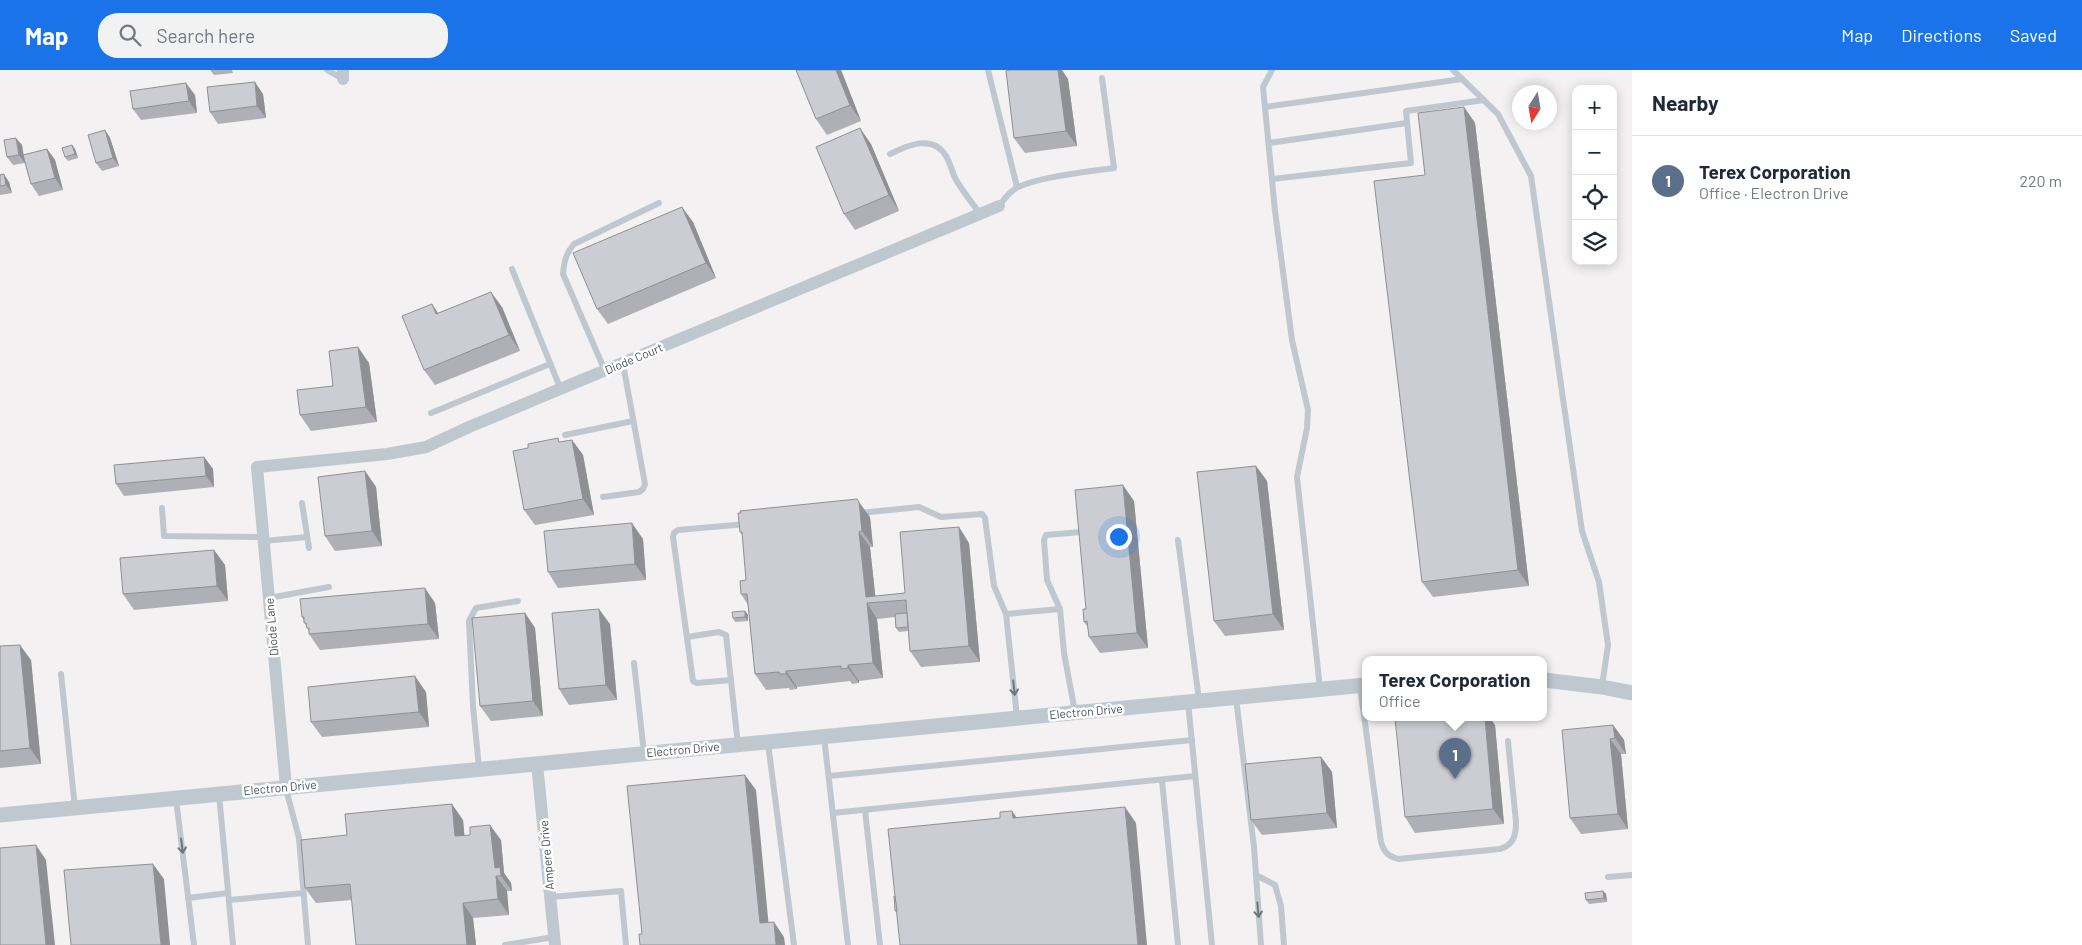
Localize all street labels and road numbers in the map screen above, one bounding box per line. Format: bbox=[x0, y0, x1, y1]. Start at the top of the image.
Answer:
street label: Diode Court bbox=[603, 340, 665, 377]
street label: Diode Lane bbox=[261, 598, 281, 657]
street label: Electron Drive bbox=[1049, 701, 1123, 721]
street label: Electron Drive bbox=[646, 739, 720, 759]
street label: Electron Drive bbox=[243, 777, 317, 797]
street label: Ampere Drive bbox=[536, 820, 556, 891]

